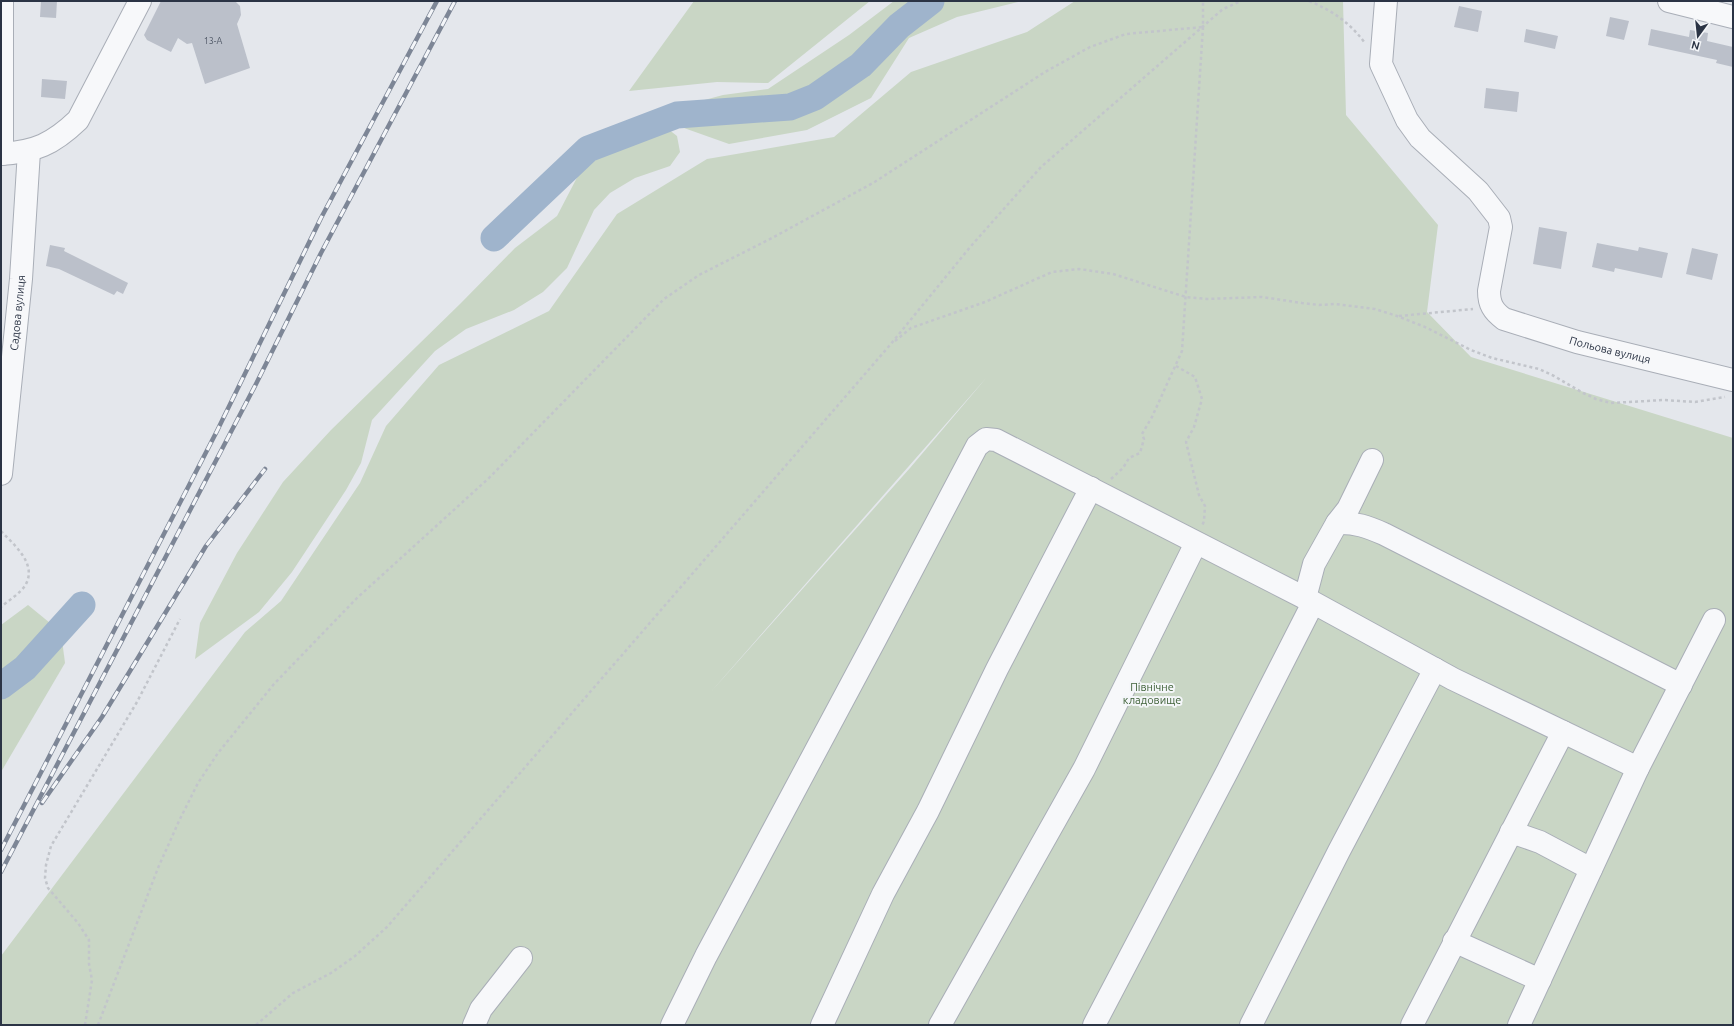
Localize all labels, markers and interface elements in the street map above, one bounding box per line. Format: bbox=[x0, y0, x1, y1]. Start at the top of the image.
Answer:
north arrow bbox=[1678, 16, 1718, 56]
house number: 13-А bbox=[204, 36, 222, 46]
text: N bbox=[1690, 39, 1701, 53]
street label: Садова вулиця bbox=[8, 275, 27, 351]
street label: Польова вулиця bbox=[1568, 334, 1652, 366]
park label: Північне кладовище bbox=[1123, 681, 1181, 706]

